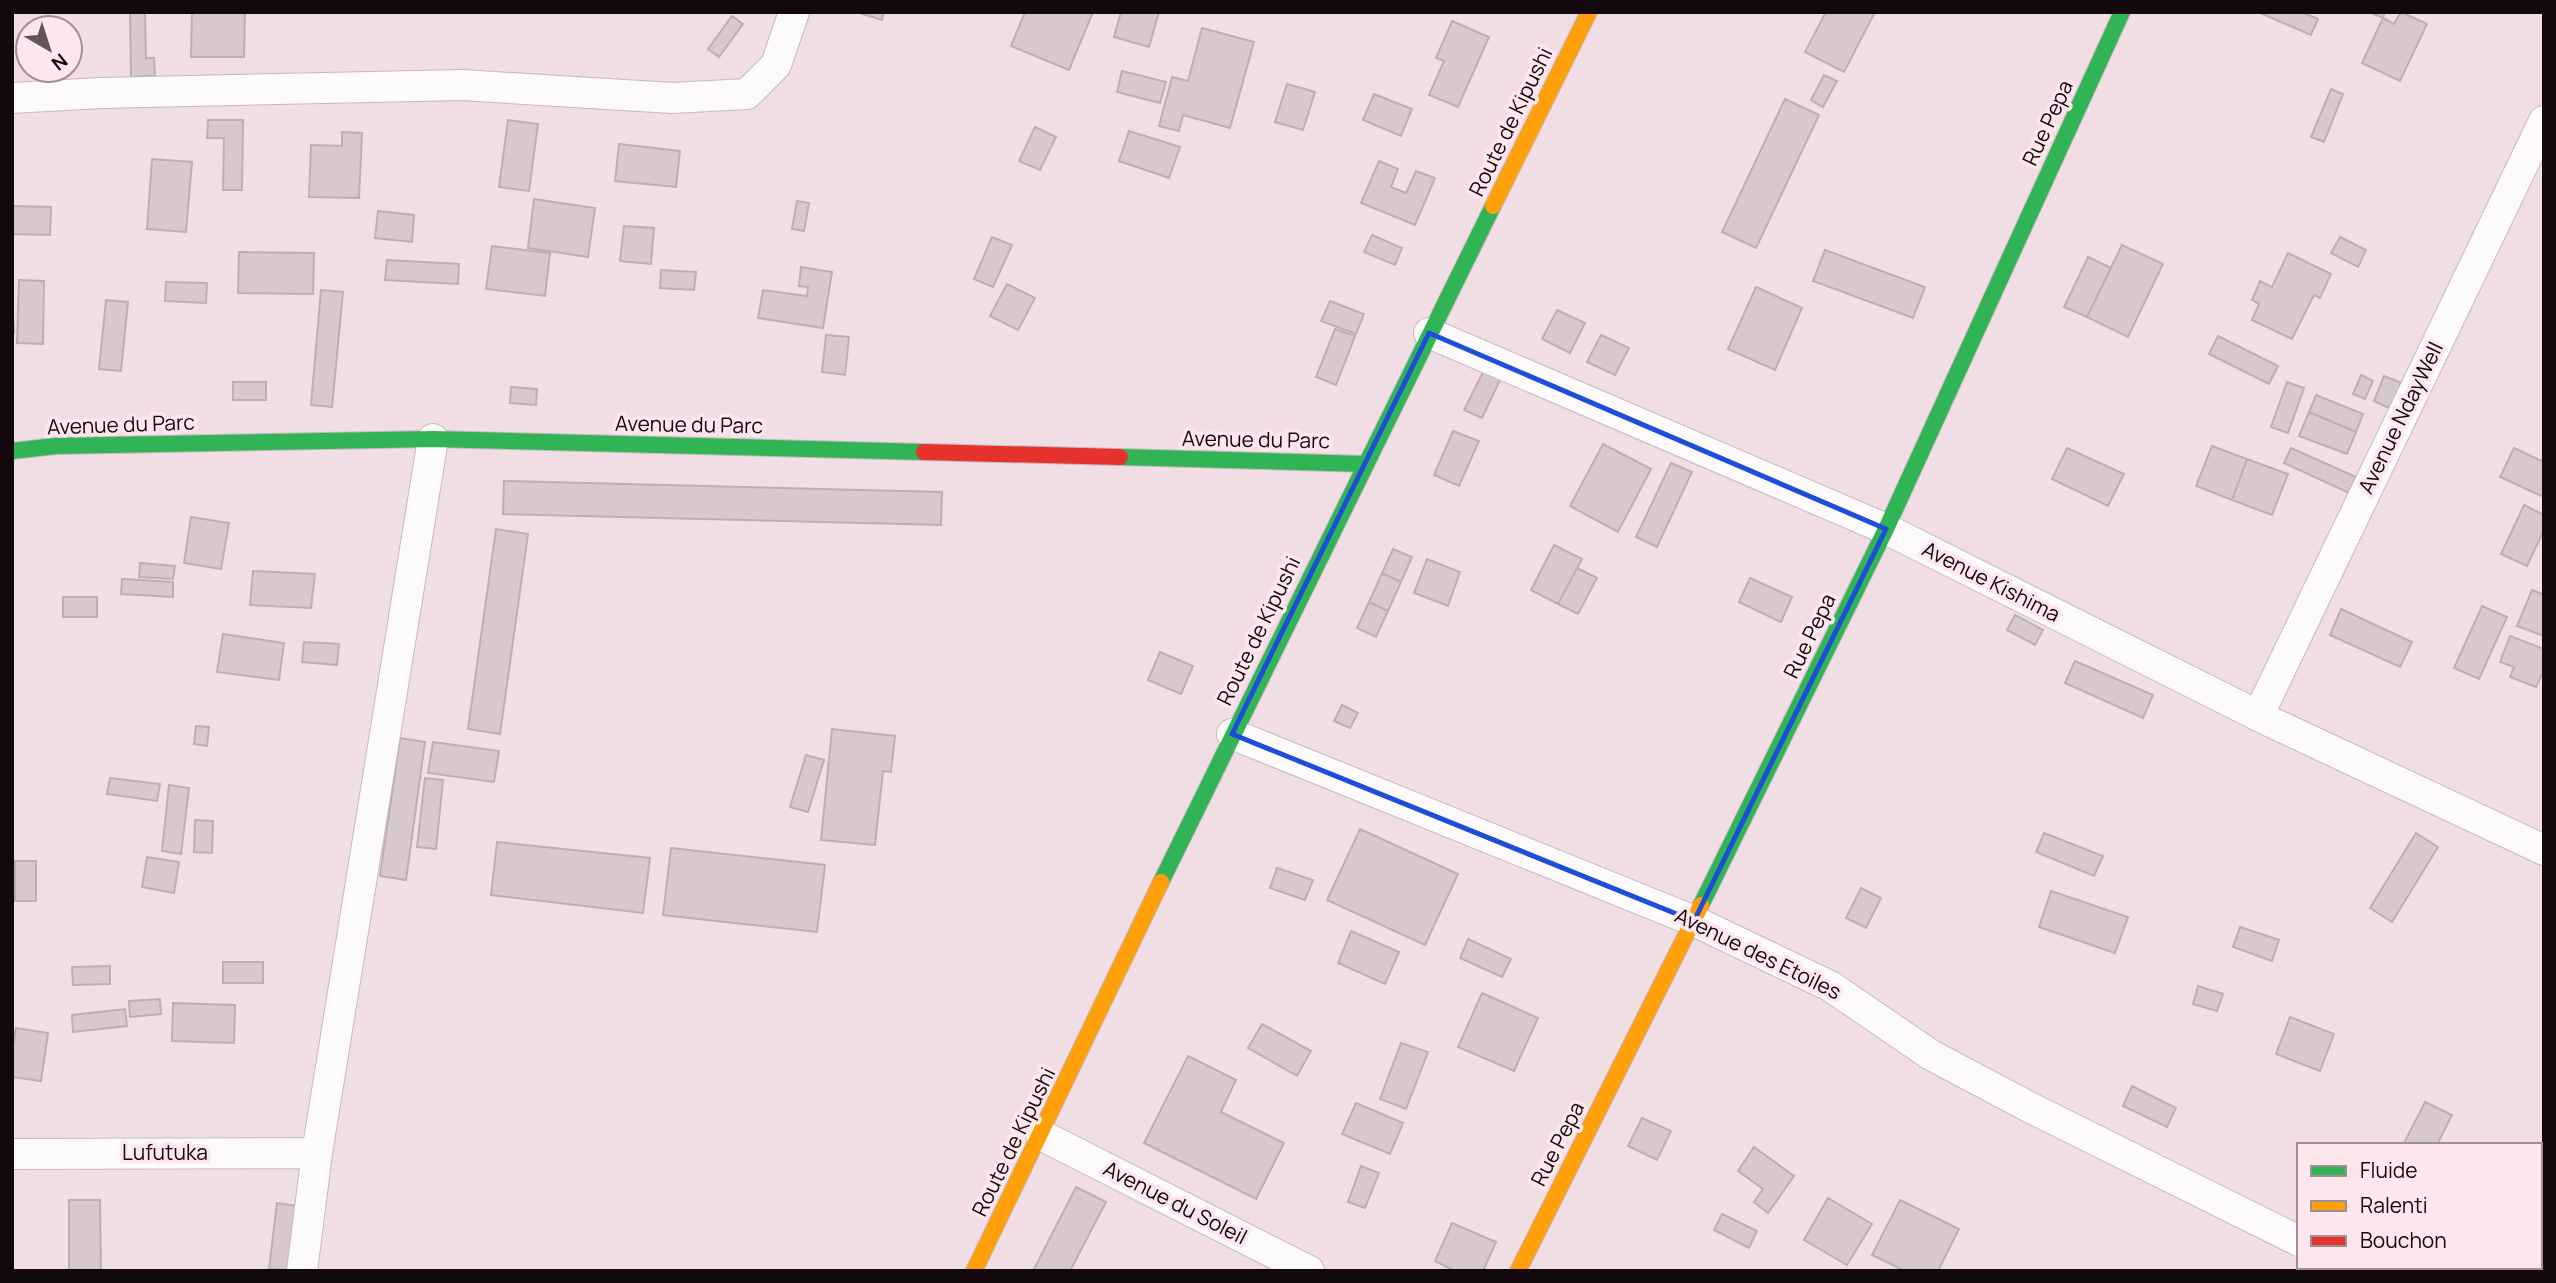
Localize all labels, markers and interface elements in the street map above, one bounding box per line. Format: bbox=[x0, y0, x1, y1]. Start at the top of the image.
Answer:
north arrow bbox=[14, 14, 84, 84]
street label: Route de Kipushi bbox=[1462, 43, 1558, 201]
text: N bbox=[46, 48, 73, 77]
street label: Rue Pepa bbox=[2015, 75, 2079, 170]
street label: Avenue NdayWell bbox=[2351, 337, 2449, 498]
street label: Avenue du Parc bbox=[46, 407, 195, 441]
street label: Avenue du Parc bbox=[615, 409, 763, 439]
street label: Avenue du Parc bbox=[1182, 424, 1330, 454]
street label: Avenue Kishima bbox=[1918, 534, 2065, 628]
street label: Route de Kipushi bbox=[1210, 552, 1306, 710]
street label: Rue Pepa bbox=[1777, 589, 1842, 683]
street label: Avenue des Etoiles bbox=[1671, 901, 1846, 1005]
street label: Route de Kipushi bbox=[965, 1063, 1061, 1221]
street label: Rue Pepa bbox=[1524, 1097, 1590, 1190]
street label: Lufutuka bbox=[122, 1138, 208, 1166]
legend bbox=[2297, 1143, 2542, 1269]
street label: Avenue du Soleil bbox=[1099, 1154, 1252, 1250]
text: Fluide bbox=[2360, 1156, 2418, 1184]
text: Ralenti bbox=[2360, 1191, 2428, 1219]
text: Bouchon bbox=[2360, 1226, 2447, 1254]

